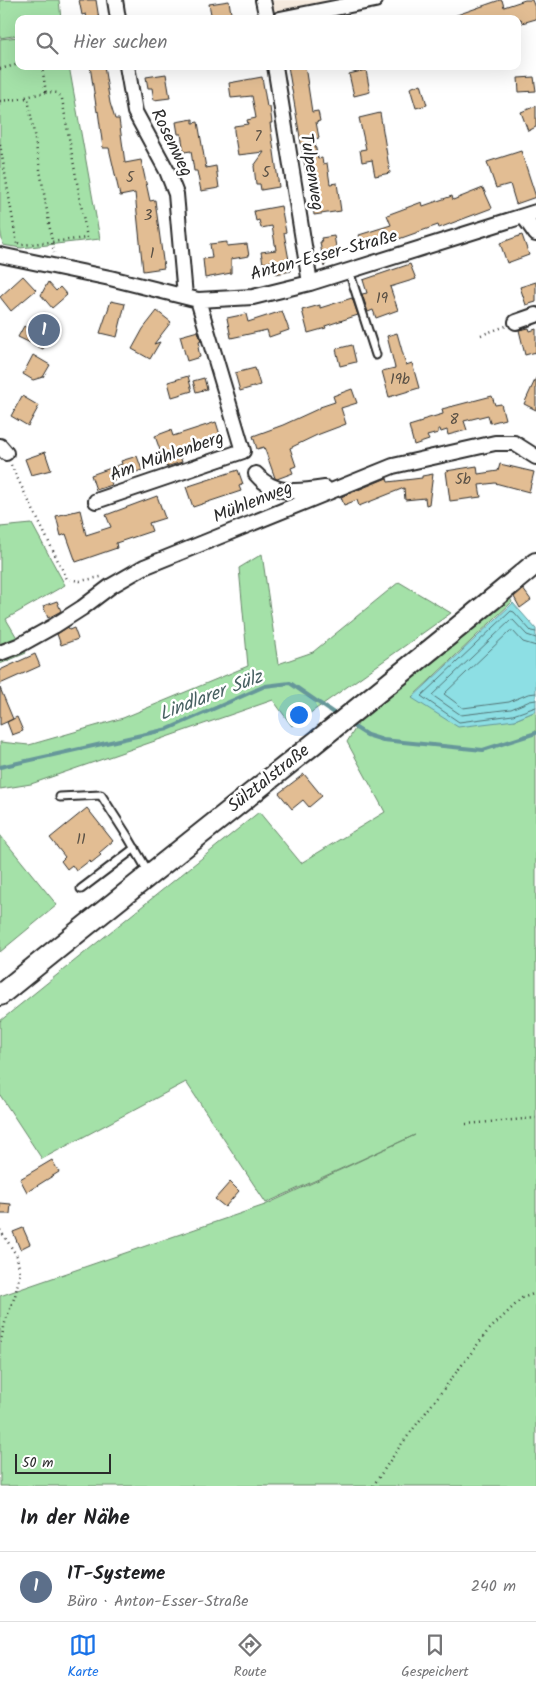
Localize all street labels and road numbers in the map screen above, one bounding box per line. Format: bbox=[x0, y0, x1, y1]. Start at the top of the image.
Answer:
street label: Rosenweg bbox=[142, 104, 200, 182]
street label: Tulpenweg bbox=[291, 131, 331, 213]
street label: Anton-Esser-Straße bbox=[247, 222, 401, 290]
street label: Am Mühlenberg bbox=[106, 424, 228, 490]
street label: Mühlenweg bbox=[209, 474, 297, 532]
street label: Sülztalstraße bbox=[221, 737, 317, 821]

